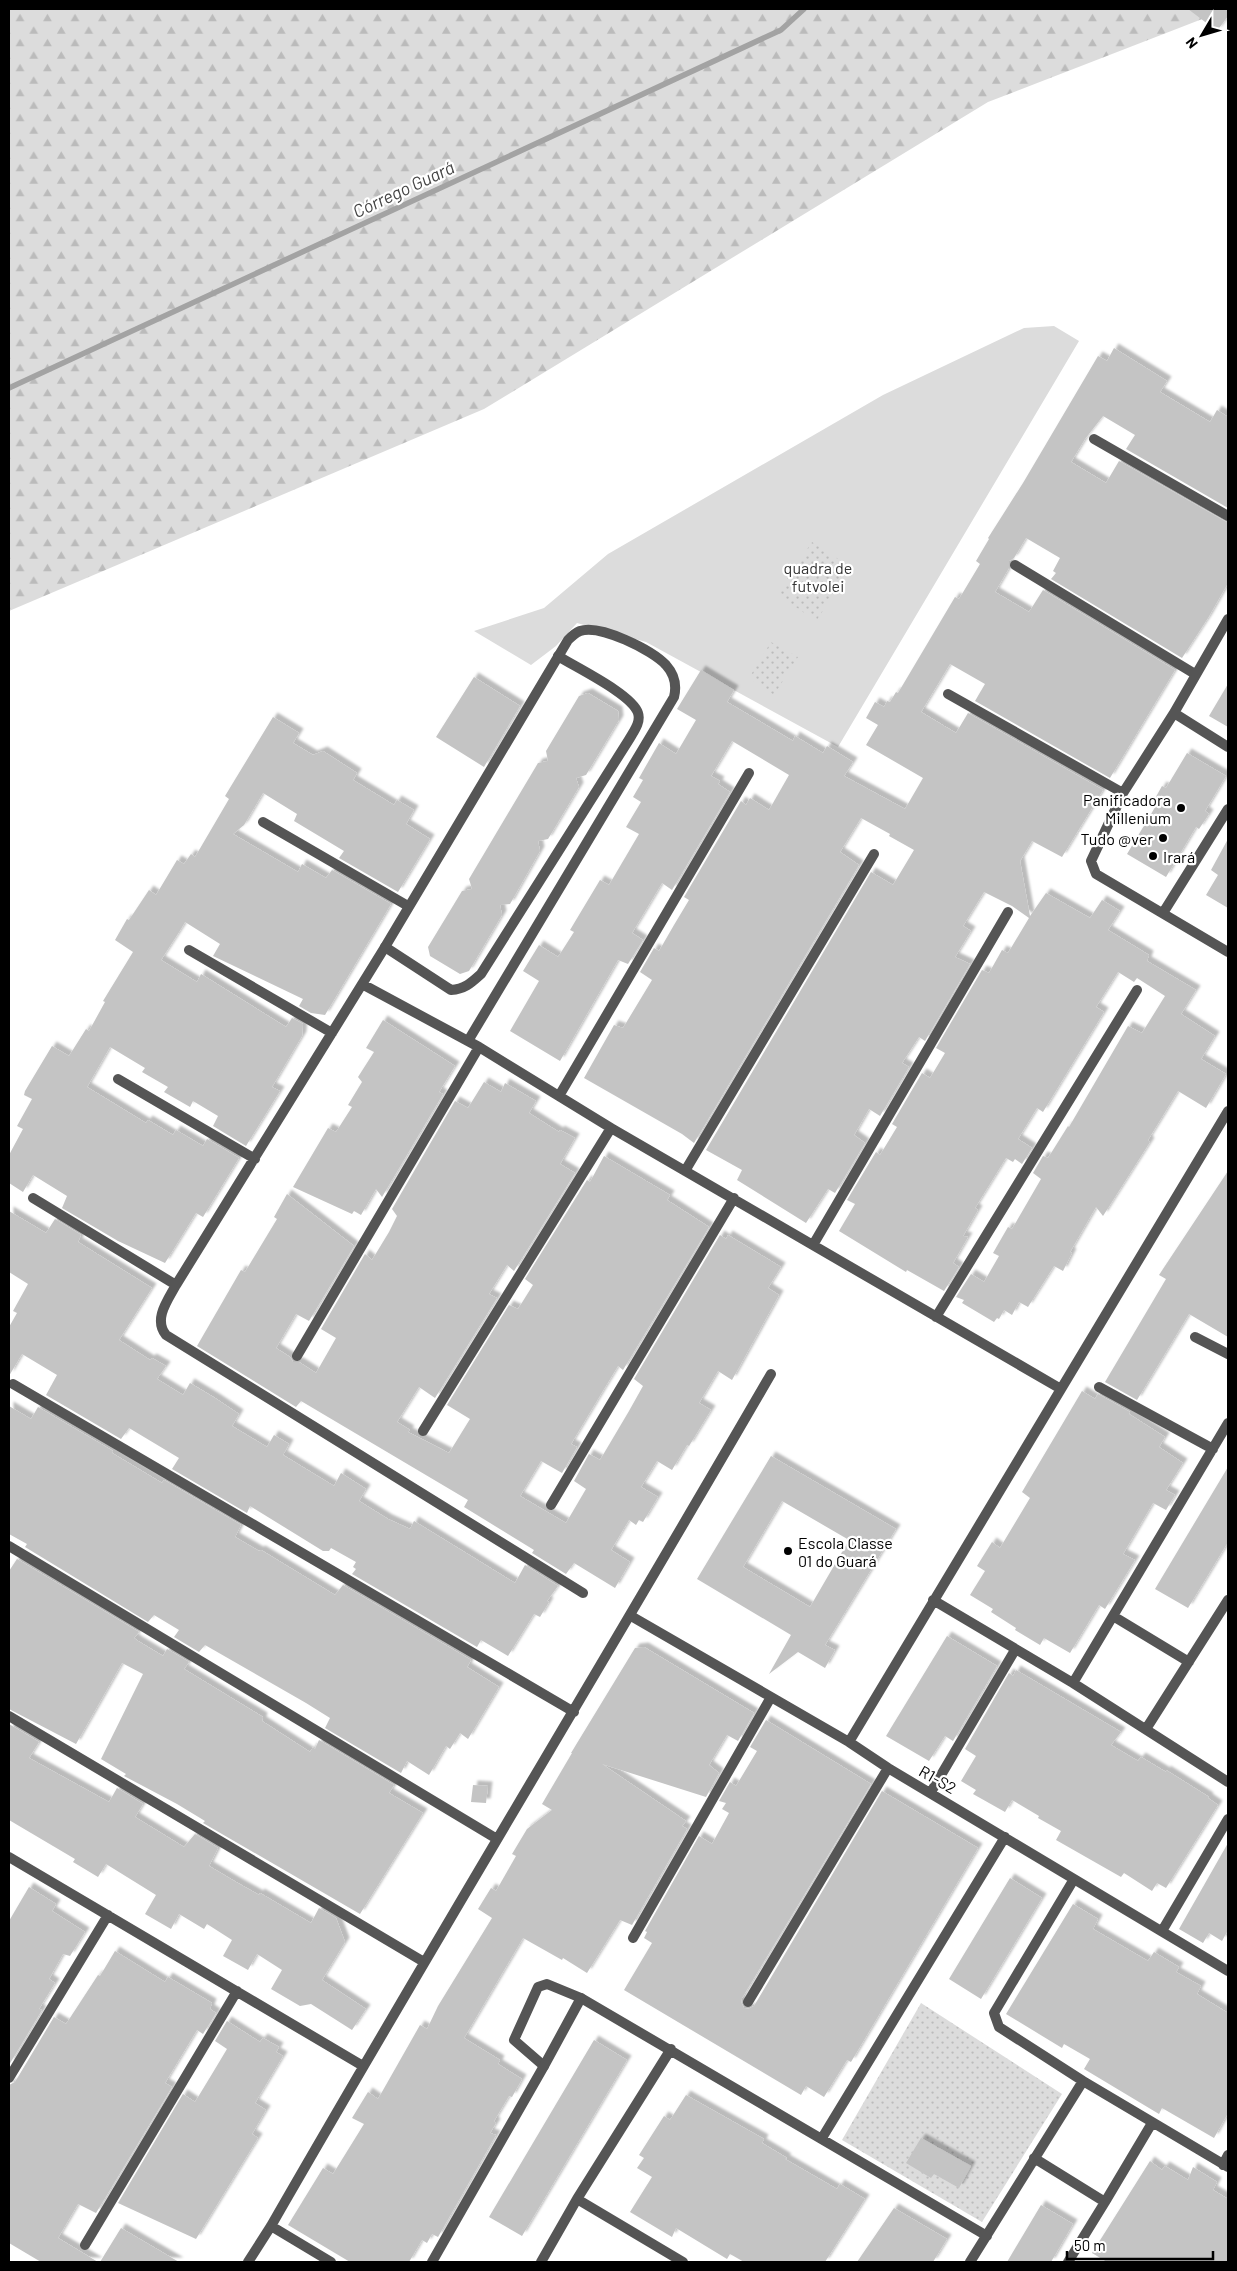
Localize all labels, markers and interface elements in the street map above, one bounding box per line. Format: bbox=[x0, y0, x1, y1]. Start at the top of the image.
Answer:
north arrow bbox=[1177, 10, 1227, 60]
text: N bbox=[1182, 34, 1201, 52]
water label: Córrego Guará bbox=[349, 156, 457, 222]
park label: quadra de futvolei bbox=[784, 558, 852, 595]
place label: Panificadora Millenium bbox=[1083, 790, 1171, 827]
marker: Panificadora Millenium bbox=[1175, 802, 1187, 814]
place label: Tudo @ver bbox=[1080, 829, 1153, 848]
marker: Tudo @ver bbox=[1157, 832, 1169, 844]
place label: Irará bbox=[1163, 847, 1195, 866]
marker: Irará bbox=[1147, 850, 1159, 862]
place label: Escola Classe 01 do Guará bbox=[798, 1533, 893, 1570]
marker: Escola Classe 01 do Guará bbox=[782, 1545, 794, 1557]
street label: R1-S2 bbox=[916, 1761, 960, 1797]
scale bar bbox=[1067, 2228, 1213, 2260]
text: 50 m bbox=[1074, 2236, 1106, 2254]

